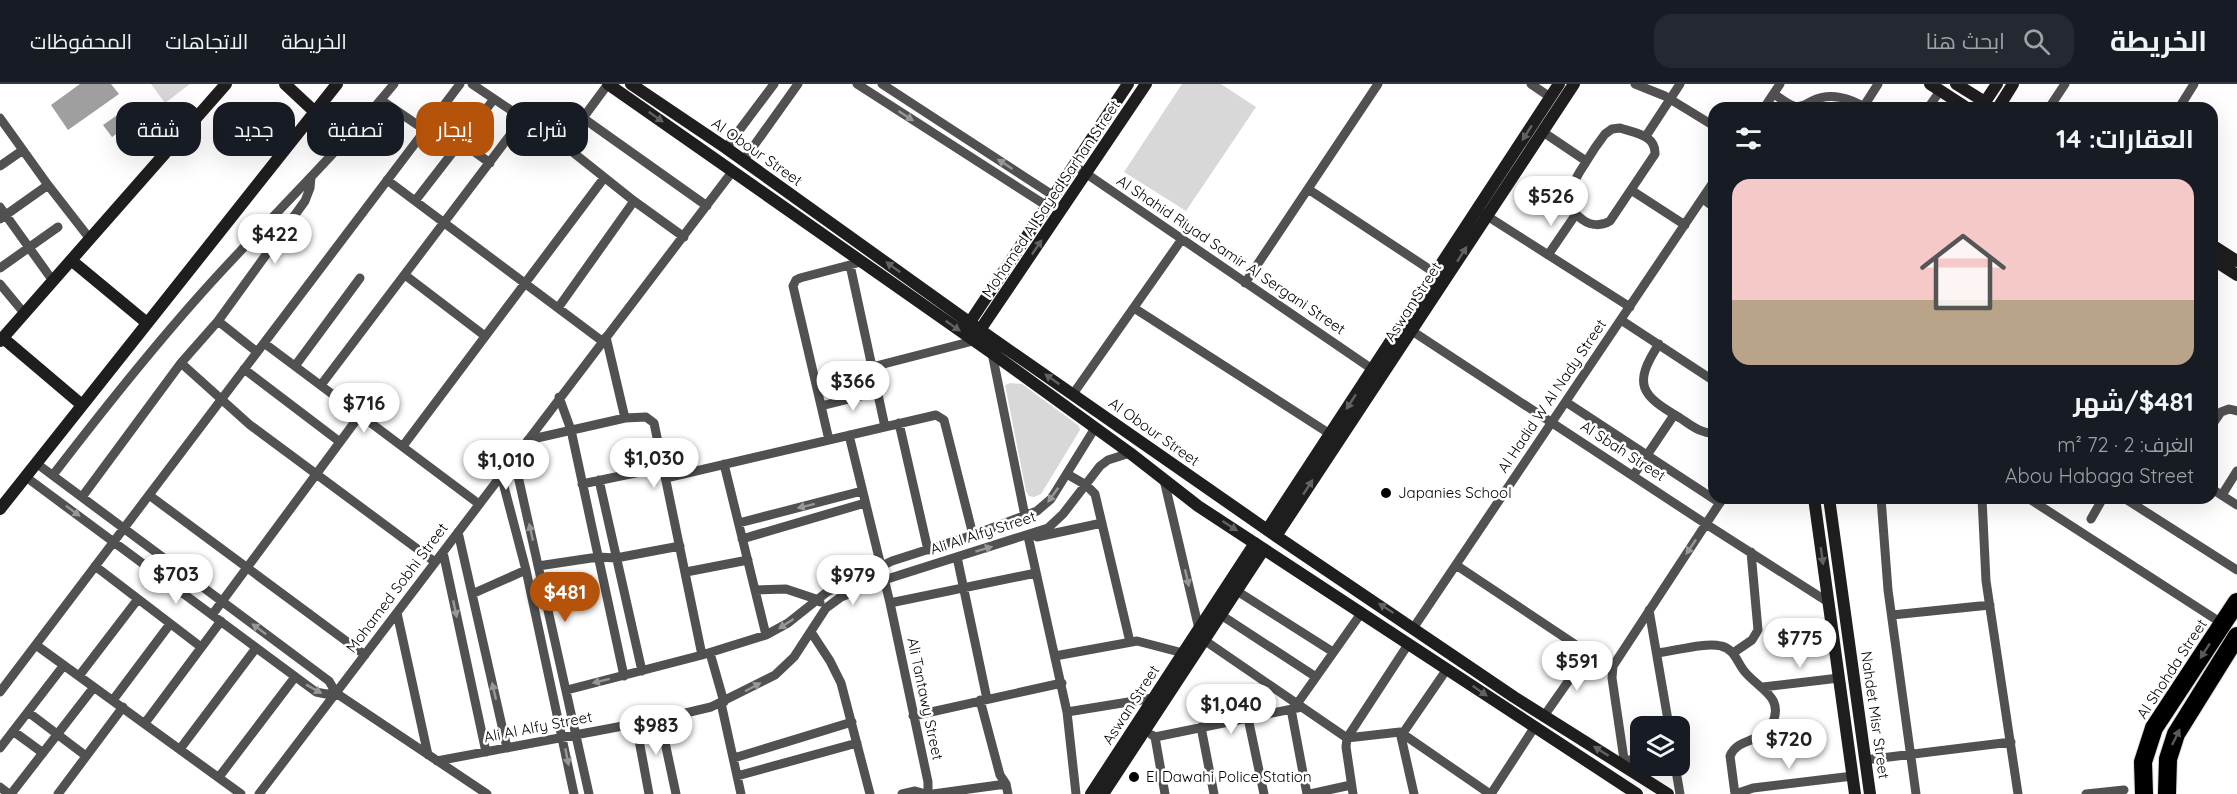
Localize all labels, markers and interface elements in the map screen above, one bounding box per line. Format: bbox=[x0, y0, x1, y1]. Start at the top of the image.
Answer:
search box bbox=[1654, 14, 2074, 68]
text: الخريطة bbox=[2110, 23, 2207, 58]
icon: search bbox=[2020, 25, 2053, 58]
text: ابحث هنا bbox=[1925, 27, 2005, 55]
text: المحفوظات bbox=[30, 28, 132, 54]
text: الاتجاهات bbox=[165, 28, 248, 54]
text: الخريطة bbox=[281, 28, 347, 54]
street label: Mohamed Al Sayed Sarhan Street bbox=[977, 96, 1124, 301]
chip: شقة bbox=[116, 102, 201, 156]
chip: جديد bbox=[213, 102, 295, 156]
chip: تصفية bbox=[307, 102, 404, 156]
chip: إيجار bbox=[416, 102, 494, 156]
chip: شراء bbox=[506, 102, 588, 156]
one-way arrow bbox=[898, 110, 914, 121]
one-way arrow bbox=[647, 111, 663, 123]
street label: Al Obour Street bbox=[708, 113, 806, 190]
icon: filters bbox=[1732, 122, 1765, 155]
text: العقارات: 14 bbox=[2056, 122, 2194, 155]
one-way arrow bbox=[1522, 125, 1533, 141]
one-way arrow bbox=[996, 158, 1013, 169]
street label: Al Shahid Riyad Samir Al Sergani Street bbox=[1113, 171, 1349, 338]
pin: $526 bbox=[1515, 176, 1587, 227]
text: $526 bbox=[1528, 183, 1574, 208]
pin: $422 bbox=[239, 214, 311, 265]
icon: home bbox=[1909, 218, 2017, 326]
text: $422 bbox=[252, 221, 298, 246]
one-way arrow bbox=[1031, 240, 1043, 256]
one-way arrow bbox=[1456, 247, 1468, 263]
street label: Aswan Street bbox=[1380, 258, 1445, 345]
one-way arrow bbox=[885, 261, 901, 273]
street label: Al Hadid W Al Nady Street bbox=[1493, 315, 1610, 476]
one-way arrow bbox=[944, 320, 960, 332]
pin: $366 bbox=[817, 361, 889, 412]
text: $366 bbox=[831, 368, 875, 393]
one-way arrow bbox=[1043, 374, 1060, 385]
pin: $716 bbox=[328, 383, 400, 434]
text: $481/شهر bbox=[2073, 385, 2194, 418]
text: $716 bbox=[343, 390, 385, 415]
street label: Al Obour Street bbox=[1105, 393, 1203, 470]
one-way arrow bbox=[1345, 393, 1357, 409]
street label: Al Sbah Street bbox=[1577, 416, 1669, 485]
text: الغرف: 2 · 72 m² bbox=[2057, 432, 2194, 457]
pin: $1,030 bbox=[605, 438, 703, 489]
pin: $1,010 bbox=[457, 440, 555, 491]
text: $1,030 bbox=[624, 445, 684, 470]
text: $1,010 bbox=[477, 447, 535, 472]
text: Abou Habaga Street bbox=[2005, 463, 2194, 488]
one-way arrow bbox=[1303, 479, 1314, 496]
place label: Japanies School bbox=[1398, 483, 1512, 502]
marker: Japanies School bbox=[1379, 486, 1393, 500]
one-way arrow bbox=[1047, 487, 1059, 503]
one-way arrow bbox=[797, 501, 815, 511]
one-way arrow bbox=[65, 505, 80, 517]
street label: Ali Al Alfy Street bbox=[928, 507, 1038, 559]
street label: Mohamed Sobhi Street bbox=[342, 519, 452, 656]
one-way arrow bbox=[1221, 521, 1238, 532]
one-way arrow bbox=[525, 523, 535, 541]
one-way arrow bbox=[1685, 538, 1697, 554]
one-way arrow bbox=[975, 544, 993, 553]
one-way arrow bbox=[1818, 547, 1827, 566]
pin: $703 bbox=[140, 554, 212, 605]
pin: $979 bbox=[817, 555, 889, 606]
text: $703 bbox=[153, 561, 199, 586]
text: $979 bbox=[830, 562, 876, 587]
one-way arrow bbox=[1183, 569, 1192, 588]
pin: $481 bbox=[529, 572, 601, 623]
text: $481 bbox=[544, 579, 586, 604]
one-way arrow bbox=[451, 600, 461, 618]
one-way arrow bbox=[1377, 603, 1394, 614]
street label: Al Shohda Street bbox=[2132, 615, 2211, 722]
one-way arrow bbox=[778, 618, 795, 629]
pin: $775 bbox=[1764, 618, 1836, 669]
one-way arrow bbox=[252, 624, 267, 636]
text: $775 bbox=[1777, 625, 1823, 650]
street label: Ali Tantawy Street bbox=[903, 636, 948, 762]
pin: $591 bbox=[1541, 641, 1613, 692]
one-way arrow bbox=[2199, 642, 2211, 658]
text: $591 bbox=[1556, 648, 1598, 673]
street label: Nahdet Misr Street bbox=[1857, 650, 1894, 780]
street label: Aswan Street bbox=[1098, 661, 1163, 748]
one-way arrow bbox=[592, 677, 610, 687]
one-way arrow bbox=[489, 681, 498, 700]
one-way arrow bbox=[745, 682, 762, 692]
one-way arrow bbox=[306, 684, 323, 694]
pin: $1,040 bbox=[1182, 684, 1280, 735]
one-way arrow bbox=[1472, 685, 1488, 697]
text: $1,040 bbox=[1200, 691, 1262, 716]
pin: $983 bbox=[620, 705, 692, 756]
street label: Ali Al Alfy Street bbox=[482, 707, 594, 746]
text: $983 bbox=[634, 712, 679, 737]
map controls bbox=[1630, 716, 1690, 776]
button: layers bbox=[1630, 716, 1690, 776]
pin: $720 bbox=[1753, 719, 1825, 770]
text: $720 bbox=[1766, 726, 1812, 751]
one-way arrow bbox=[2170, 728, 2180, 746]
one-way arrow bbox=[1593, 745, 1609, 756]
one-way arrow bbox=[563, 748, 572, 767]
place label: El Dawahi Police Station bbox=[1146, 767, 1312, 786]
marker: El Dawahi Police Station bbox=[1127, 770, 1141, 784]

